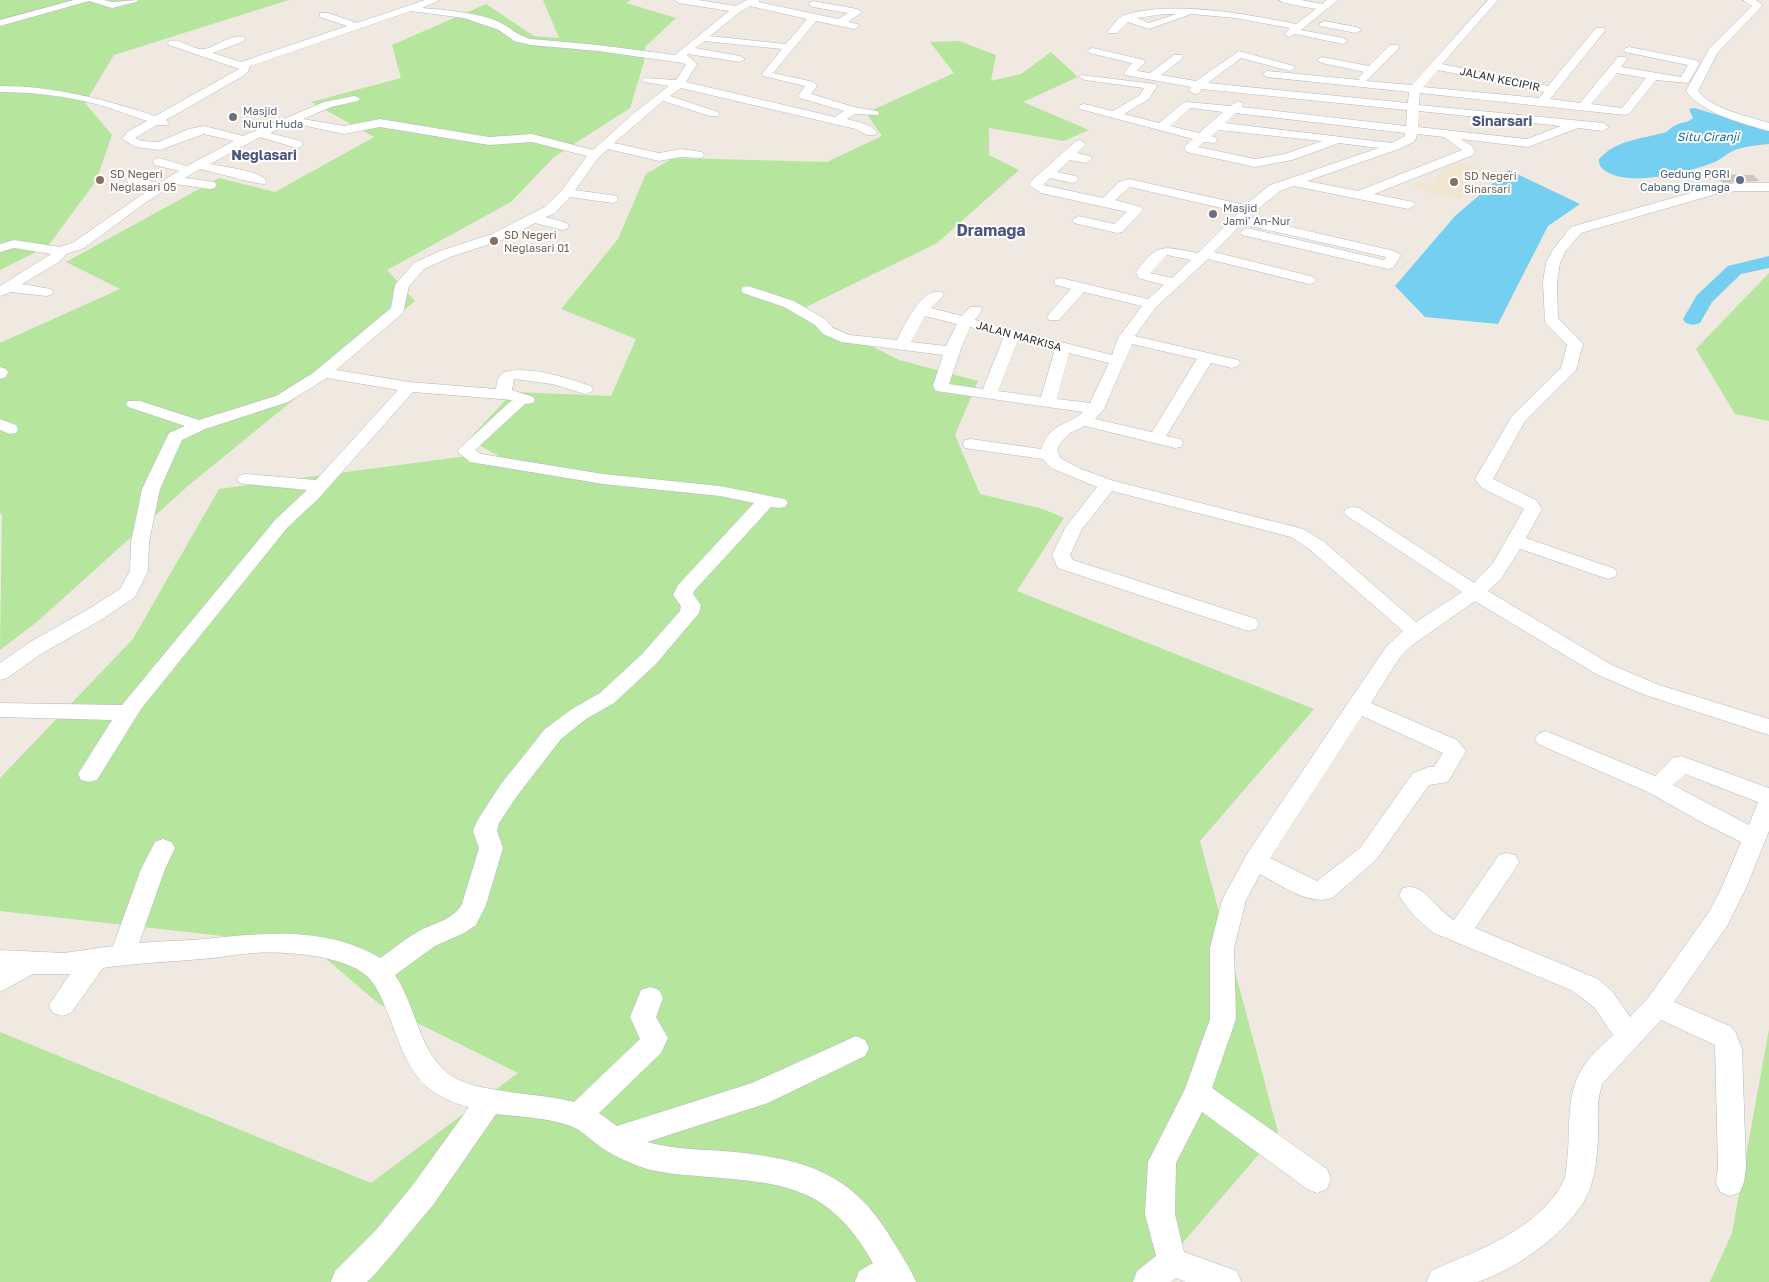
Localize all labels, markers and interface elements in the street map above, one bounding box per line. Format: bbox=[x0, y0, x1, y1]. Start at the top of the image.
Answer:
street label: JALAN KECIPIR bbox=[1459, 64, 1541, 93]
place label: Masjid Nurul Huda bbox=[243, 104, 303, 130]
marker: Masjid Nurul Huda bbox=[227, 111, 239, 123]
district label: Sinarsari bbox=[1472, 112, 1532, 129]
water label: Situ Ciranji bbox=[1677, 129, 1741, 144]
district label: Neglasari bbox=[231, 146, 297, 163]
place label: SD Negeri Neglasari 05 bbox=[110, 167, 176, 193]
place label: Gedung PGRI Cabang Dramaga bbox=[1640, 167, 1730, 193]
place label: SD Negeri Sinarsari bbox=[1464, 169, 1517, 195]
marker: SD Negeri Neglasari 05 bbox=[94, 174, 106, 186]
marker: Gedung PGRI Cabang Dramaga bbox=[1734, 174, 1746, 186]
marker: SD Negeri Sinarsari bbox=[1448, 176, 1460, 188]
place label: Masjid Jami' An-Nur bbox=[1223, 201, 1292, 227]
marker: Masjid Jami' An-Nur bbox=[1207, 208, 1219, 220]
district label: Dramaga bbox=[956, 220, 1026, 240]
place label: SD Negeri Neglasari 01 bbox=[504, 228, 569, 254]
marker: SD Negeri Neglasari 01 bbox=[488, 235, 500, 247]
street label: JALAN MARKISA bbox=[975, 318, 1064, 353]

